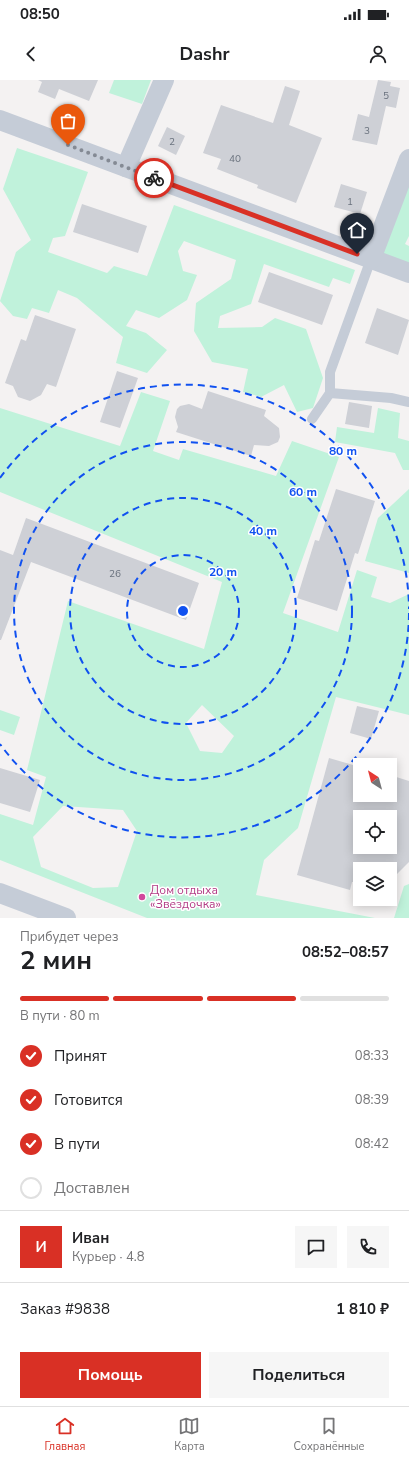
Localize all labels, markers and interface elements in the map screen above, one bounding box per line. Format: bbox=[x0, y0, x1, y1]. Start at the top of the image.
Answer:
text: 08:50 bbox=[20, 4, 60, 24]
text: Dashr bbox=[180, 42, 229, 66]
icon: back bbox=[20, 43, 42, 65]
icon: person bbox=[367, 43, 389, 65]
house number: 5 bbox=[383, 89, 389, 103]
pin bbox=[51, 104, 85, 145]
icon: bag bbox=[57, 110, 79, 132]
house number: 3 bbox=[364, 124, 370, 138]
house number: 2 bbox=[169, 135, 175, 149]
house number: 40 bbox=[229, 152, 241, 166]
courier bbox=[134, 158, 174, 198]
icon: bike bbox=[143, 167, 165, 189]
house number: 1 bbox=[347, 195, 353, 209]
pin bbox=[340, 213, 374, 254]
icon: home bbox=[346, 219, 368, 241]
text: 80 m bbox=[329, 443, 357, 459]
text: 60 m bbox=[289, 484, 317, 500]
text: 40 m bbox=[249, 523, 277, 539]
text: 20 m bbox=[209, 564, 237, 580]
house number: 26 bbox=[109, 567, 121, 581]
centre of rings bbox=[176, 604, 190, 618]
north arrow bbox=[353, 758, 397, 802]
map controls bbox=[353, 758, 397, 906]
button: locate bbox=[353, 810, 397, 854]
button: layers bbox=[353, 862, 397, 906]
place label: Дом отдыха «Звёздочка» bbox=[150, 882, 221, 912]
marker: Дом отдыха «Звёздочка» bbox=[137, 892, 147, 902]
text: Прибудет через bbox=[20, 928, 118, 946]
text: 08:52–08:57 bbox=[302, 942, 389, 962]
text: 2 мин bbox=[20, 943, 92, 978]
text: В пути · 80 m bbox=[20, 1007, 100, 1025]
icon: check bbox=[20, 1045, 42, 1067]
text: Принят bbox=[54, 1046, 107, 1066]
text: 08:33 bbox=[355, 1047, 389, 1065]
icon: check bbox=[20, 1089, 42, 1111]
text: Готовится bbox=[54, 1090, 123, 1110]
text: 08:39 bbox=[355, 1091, 389, 1109]
icon: check bbox=[20, 1133, 42, 1155]
text: В пути bbox=[54, 1134, 100, 1154]
text: 08:42 bbox=[355, 1135, 389, 1153]
text: Доставлен bbox=[54, 1178, 130, 1198]
button: chat bbox=[295, 1226, 337, 1268]
button: phone bbox=[347, 1226, 389, 1268]
text: Иван bbox=[72, 1228, 109, 1248]
text: И bbox=[35, 1237, 47, 1257]
text: Курьер · 4.8 bbox=[72, 1248, 145, 1266]
text: Заказ #9838 bbox=[20, 1299, 110, 1319]
text: 1 810 ₽ bbox=[336, 1299, 389, 1319]
button: Помощь bbox=[20, 1352, 201, 1398]
button: Поделиться bbox=[209, 1352, 389, 1398]
tab: Главная bbox=[44, 1415, 85, 1454]
tab: Карта bbox=[174, 1415, 205, 1454]
tab: Сохранённые bbox=[293, 1415, 365, 1454]

